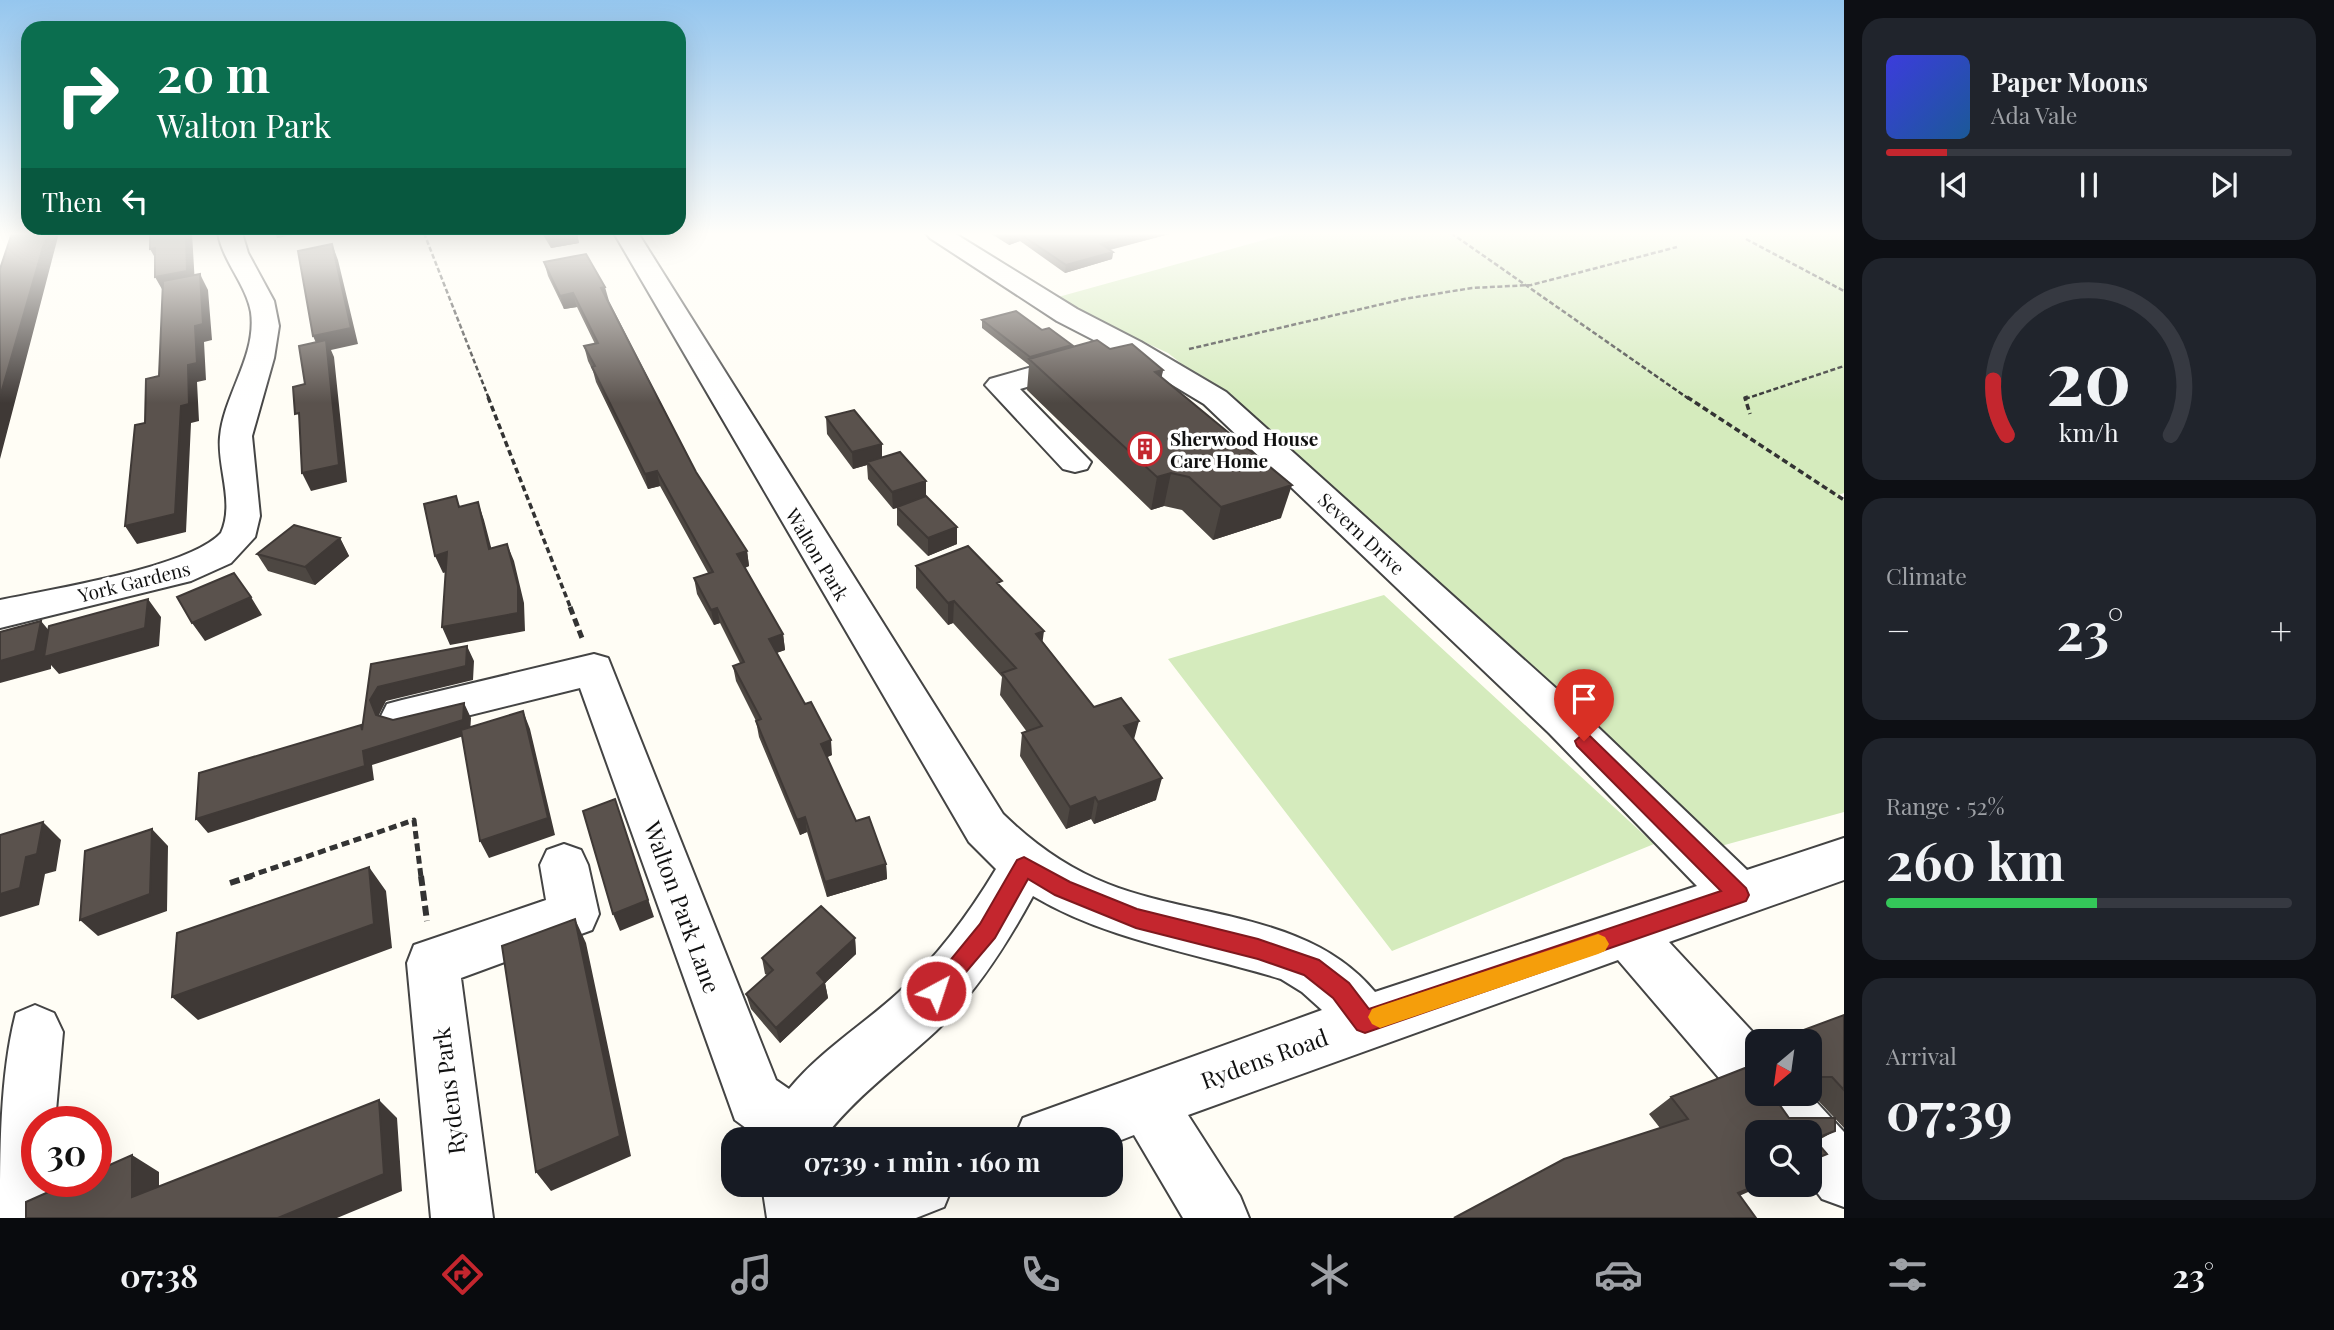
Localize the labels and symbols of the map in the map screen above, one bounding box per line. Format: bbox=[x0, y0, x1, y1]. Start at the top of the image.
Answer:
place label: Sherwood House Care Home bbox=[1170, 425, 1318, 473]
building icon: Sherwood House Care Home bbox=[1126, 430, 1164, 468]
street label: Severn Drive bbox=[1313, 486, 1411, 580]
street label: Walton Park bbox=[780, 502, 856, 605]
street label: York Gardens bbox=[74, 555, 193, 608]
pin bbox=[1554, 669, 1614, 741]
street label: Walton Park Lane bbox=[637, 816, 728, 997]
position arrow bbox=[899, 954, 973, 1028]
street label: Rydens Road bbox=[1196, 1021, 1332, 1095]
street label: Rydens Park bbox=[425, 1025, 471, 1156]
north arrow bbox=[1745, 1029, 1822, 1106]
speed limit sign: 30 bbox=[21, 1106, 112, 1197]

